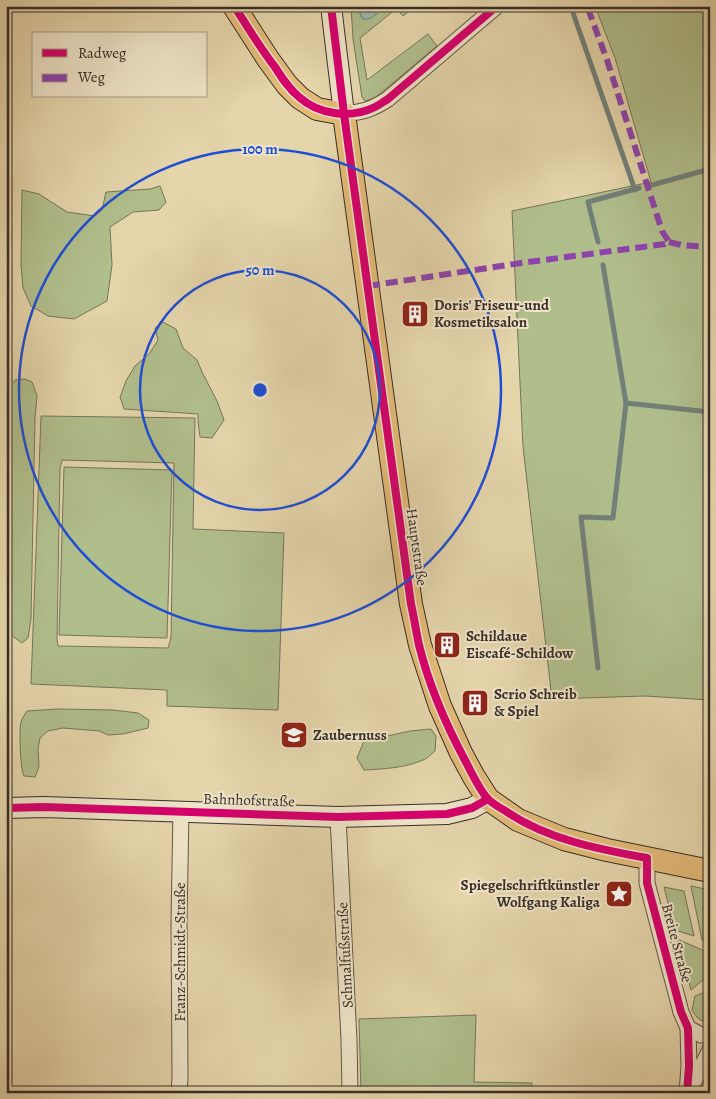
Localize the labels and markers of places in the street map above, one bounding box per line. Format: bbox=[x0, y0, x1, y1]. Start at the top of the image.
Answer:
place label: Doris' Friseur-und Kosmetiksalon bbox=[434, 295, 550, 332]
building icon: Doris' Friseur-und Kosmetiksalon bbox=[400, 299, 430, 329]
centre of rings bbox=[251, 381, 269, 399]
place label: Schildaue Eiscafé-Schildow bbox=[466, 626, 574, 663]
building icon: Schildaue Eiscafé-Schildow bbox=[432, 630, 462, 660]
place label: Scrio Schreib & Spiel bbox=[494, 684, 577, 721]
building icon: Scrio Schreib & Spiel bbox=[460, 688, 490, 718]
school or university icon: Zaubernuss bbox=[279, 720, 309, 750]
place label: Zaubernuss bbox=[313, 725, 387, 745]
place label: Spiegelschriftkünstler Wolfgang Kaliga bbox=[461, 875, 601, 912]
place icon: Spiegelschriftkünstler Wolfgang Kaliga bbox=[604, 879, 634, 909]

